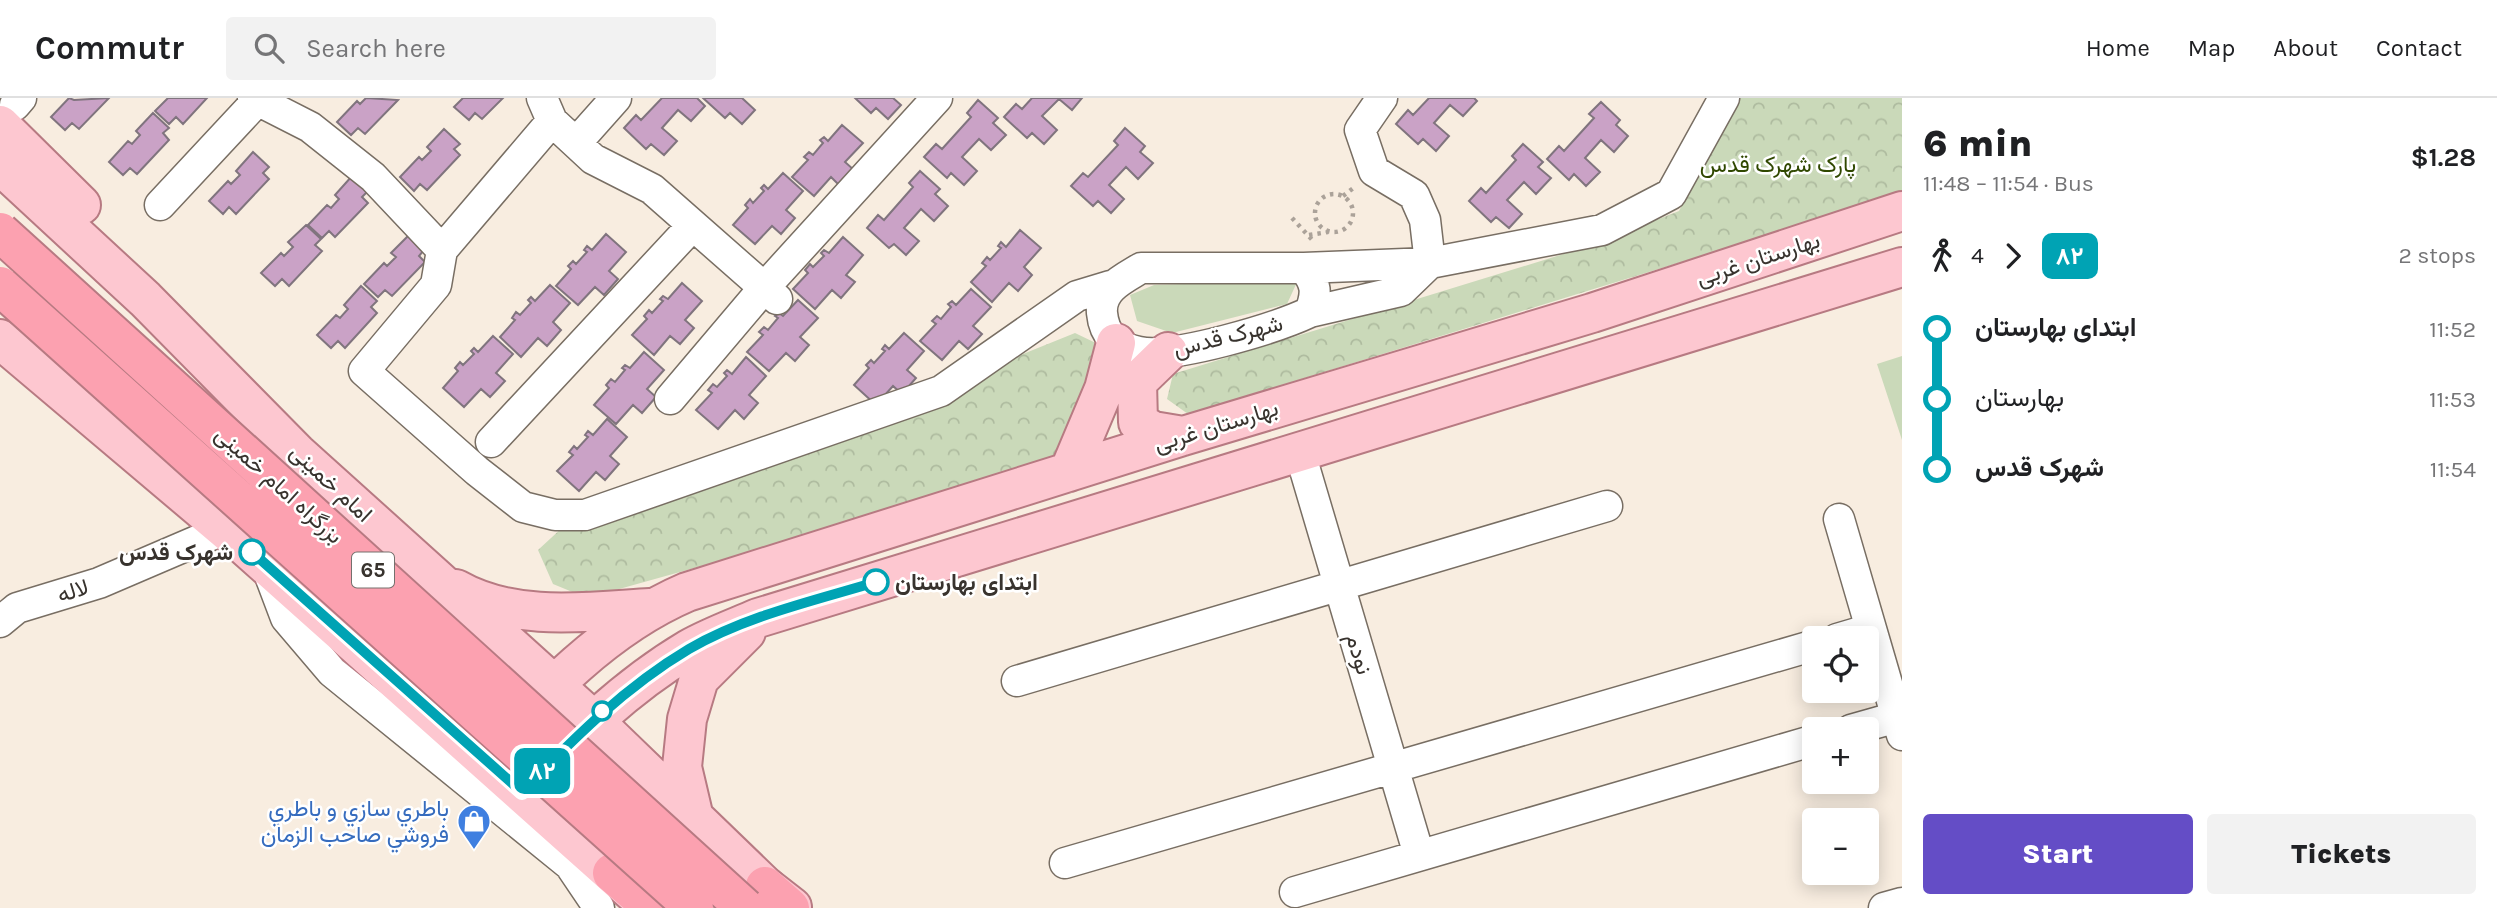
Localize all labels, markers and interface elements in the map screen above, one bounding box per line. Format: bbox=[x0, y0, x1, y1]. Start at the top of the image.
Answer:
search box bbox=[226, 17, 716, 80]
text: Commutr bbox=[35, 29, 184, 67]
icon: search bbox=[250, 29, 288, 67]
text: Search here bbox=[306, 33, 446, 64]
text: Home bbox=[2086, 34, 2150, 62]
text: Map bbox=[2188, 34, 2235, 62]
text: About bbox=[2273, 34, 2338, 62]
text: Contact bbox=[2376, 34, 2462, 62]
text: 6 min bbox=[1923, 121, 2032, 166]
text: $1.28 bbox=[2411, 142, 2476, 173]
park label: پارک شهرک قدس bbox=[1700, 151, 1856, 180]
text: 11:48 – 11:54 · Bus bbox=[1923, 170, 2094, 197]
street label: بهارستان غربی bbox=[1693, 226, 1824, 293]
icon: walk bbox=[1923, 237, 1961, 275]
icon: forward bbox=[1994, 237, 2032, 275]
text: 4 bbox=[1971, 242, 1984, 269]
text: ۸۲ bbox=[2056, 242, 2084, 270]
text: 2 stops bbox=[2398, 242, 2476, 269]
street label: شهرک قدس bbox=[1170, 309, 1286, 364]
text: ابتدای بهارستان bbox=[1975, 312, 2137, 343]
text: 11:52 bbox=[2429, 316, 2476, 343]
text: بهارستان bbox=[1975, 382, 2064, 413]
text: 11:53 bbox=[2429, 386, 2476, 413]
street label: بهارستان غربی bbox=[1151, 394, 1282, 459]
street label: بزرگراه امام خمینی bbox=[209, 421, 348, 550]
street label: امام خمینی bbox=[284, 438, 378, 529]
text: شهرک قدس bbox=[1975, 452, 2104, 483]
text: 11:54 bbox=[2430, 456, 2476, 483]
place label: شهرک قدس bbox=[119, 539, 233, 567]
marker: شهرک قدس bbox=[239, 539, 265, 565]
road number: 65 bbox=[352, 552, 394, 588]
marker: ابتدای بهارستان bbox=[863, 569, 889, 595]
place label: ابتدای بهارستان bbox=[895, 569, 1038, 597]
street label: لاله bbox=[54, 573, 92, 609]
map controls bbox=[1802, 626, 1879, 885]
button: locate bbox=[1802, 626, 1879, 703]
street label: نودم bbox=[1339, 630, 1378, 678]
unlabelled marker bbox=[592, 701, 612, 721]
button: + bbox=[1802, 717, 1879, 794]
line badge: ۸۲ bbox=[510, 748, 574, 794]
text: ۸۲ bbox=[528, 757, 556, 785]
place label: باطري سازي و باطري فروشي صاحب الزمان bbox=[261, 795, 449, 853]
shop icon: باطري سازي و باطري فروشي صاحب الزمان bbox=[455, 802, 493, 851]
button: − bbox=[1802, 808, 1879, 885]
button: Start bbox=[1923, 814, 2193, 894]
button: Tickets bbox=[2207, 814, 2476, 894]

